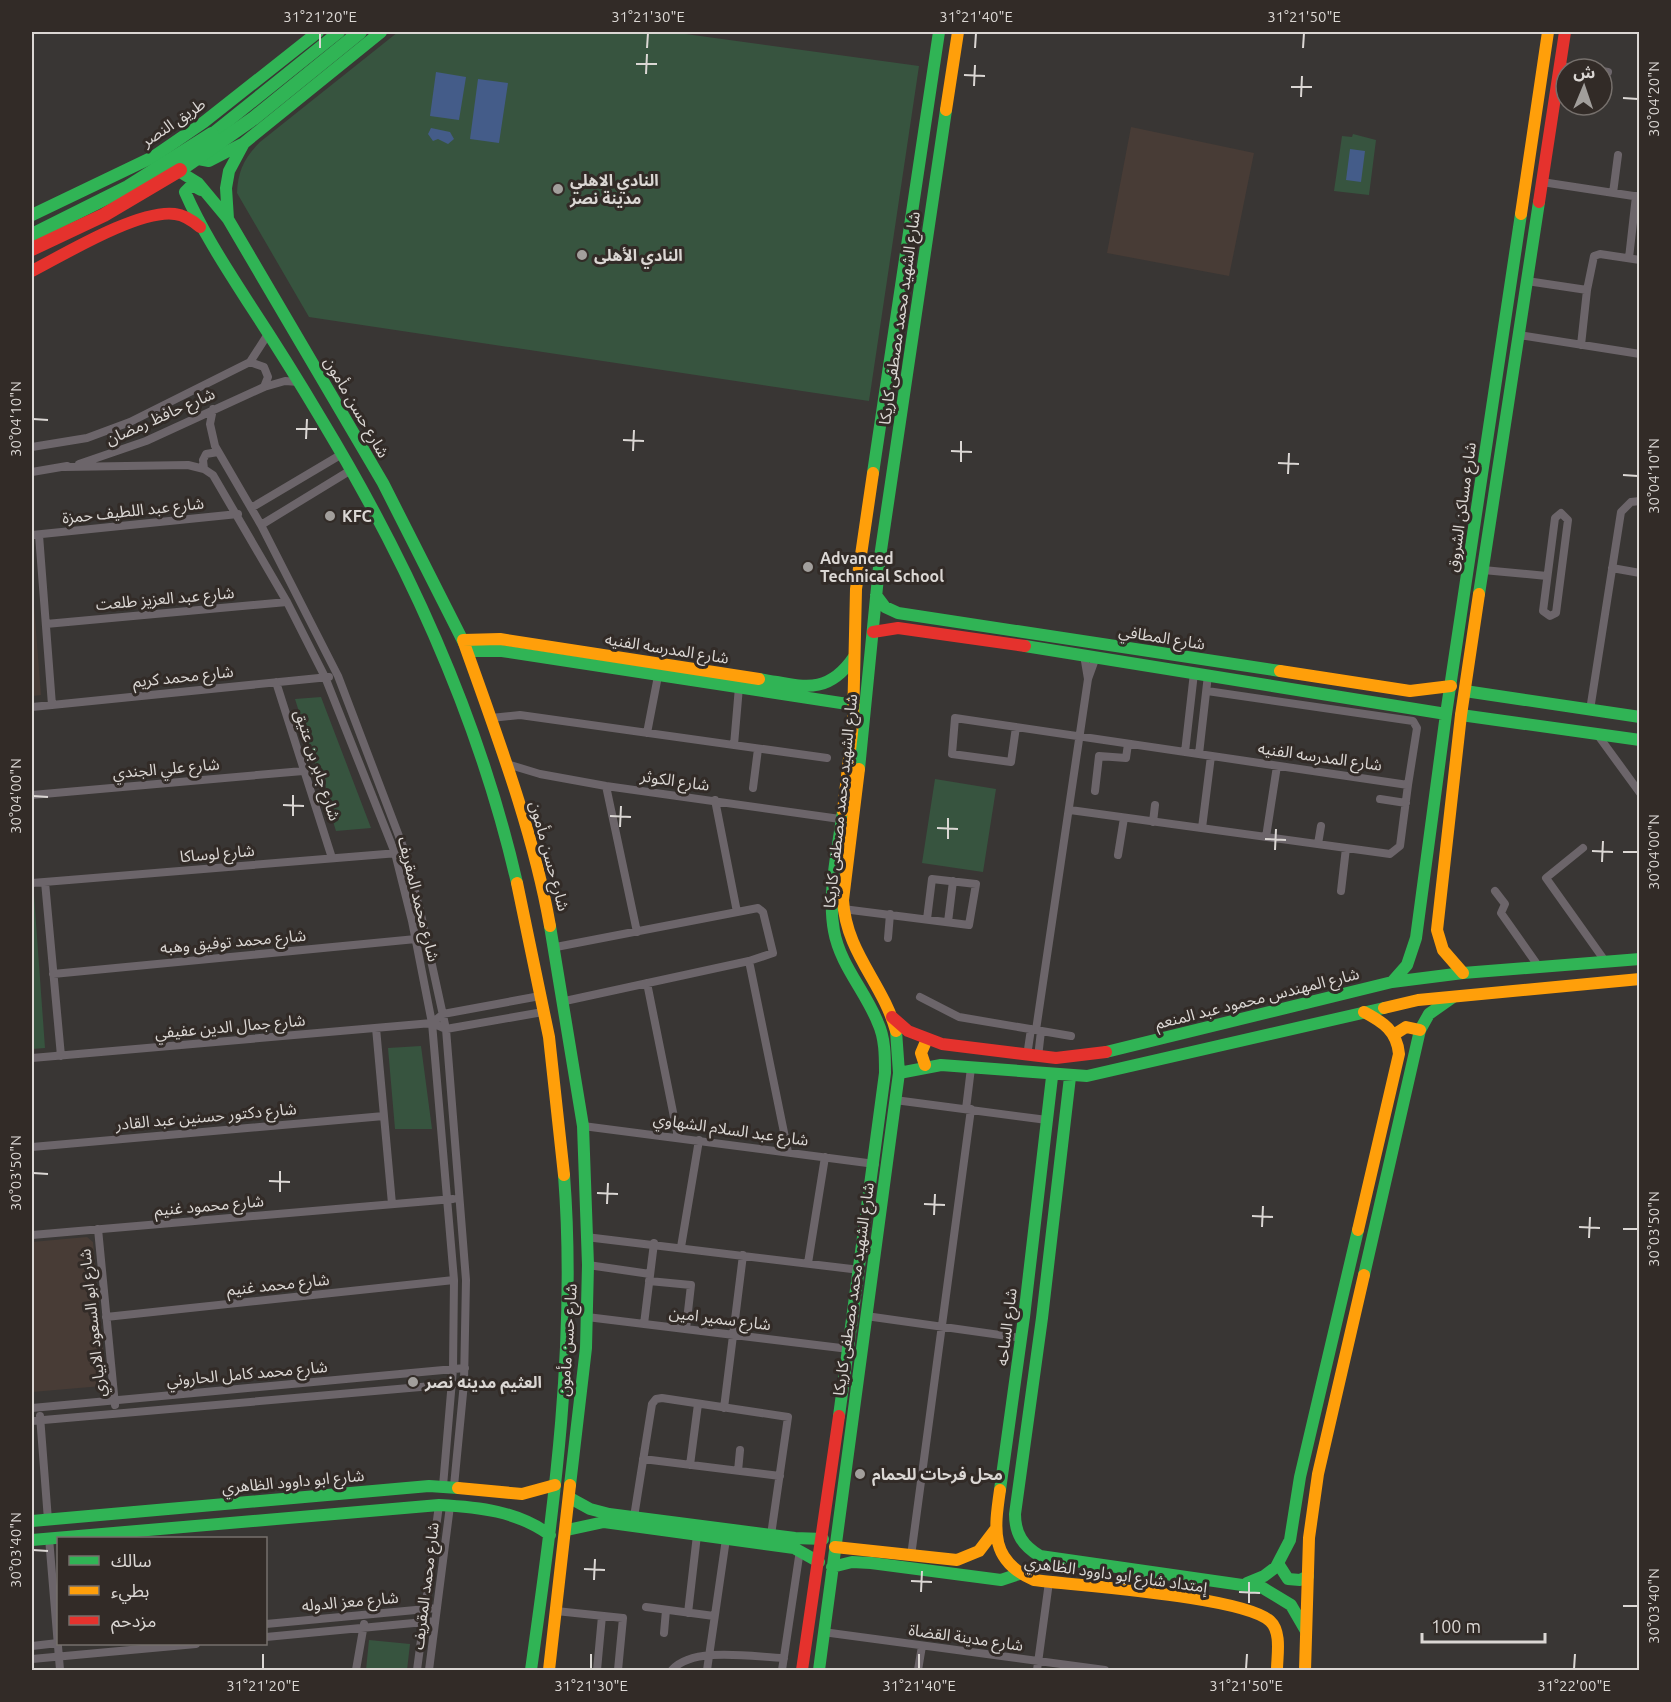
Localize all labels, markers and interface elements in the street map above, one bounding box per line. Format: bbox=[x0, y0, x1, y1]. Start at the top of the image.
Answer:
text: 31°21'20"E bbox=[283, 8, 357, 25]
text: 31°21'30"E bbox=[611, 8, 685, 25]
text: 31°21'40"E bbox=[939, 8, 1013, 25]
text: 31°21'50"E bbox=[1267, 8, 1341, 25]
north arrow bbox=[1554, 57, 1614, 117]
text: 30°04'20"N bbox=[1645, 61, 1662, 137]
text: ش bbox=[1573, 63, 1596, 82]
street label: طريق النصر bbox=[137, 94, 210, 152]
place label: النادي الاهلي مدينة نصر bbox=[569, 171, 659, 208]
marker: النادي الاهلي مدينة نصر bbox=[551, 182, 565, 196]
street label: شارع الشهيد محمد مصطفى كاريكا bbox=[875, 210, 927, 426]
place label: النادي الأهلى bbox=[594, 246, 683, 269]
marker: النادي الأهلى bbox=[575, 248, 589, 262]
street label: شارع حسن مأمون bbox=[317, 353, 393, 462]
text: 30°04'10"N bbox=[7, 381, 24, 457]
street label: شارع حافظ رمضان bbox=[103, 384, 219, 452]
text: 30°04'10"N bbox=[1645, 438, 1662, 514]
street label: شارع مساكن الشروق bbox=[1443, 441, 1483, 574]
street label: شارع عبد اللطيف حمزة bbox=[61, 494, 205, 530]
place label: KFC bbox=[342, 507, 372, 525]
marker: KFC bbox=[323, 509, 337, 523]
place label: Advanced Technical School bbox=[820, 549, 944, 585]
marker: Advanced Technical School bbox=[801, 560, 815, 574]
street label: شارع عبد العزيز طلعت bbox=[95, 583, 235, 617]
street label: شارع المطافي bbox=[1117, 621, 1206, 657]
street label: شارع المدرسه الفنيه bbox=[603, 629, 730, 671]
street label: شارع محمد كريم bbox=[132, 662, 235, 694]
street label: شارع الشهيد محمد مصطفى كاريكا bbox=[820, 693, 864, 909]
street label: شارع جابر بن عتيق bbox=[288, 707, 344, 824]
street label: شارع المدرسه الفنيه bbox=[1256, 738, 1383, 778]
street label: شارع علي الجندي bbox=[112, 754, 221, 786]
text: 30°04'00"N bbox=[7, 758, 24, 834]
street label: شارع الكوثر bbox=[638, 766, 711, 798]
street label: شارع حسن مأمون bbox=[523, 799, 573, 914]
text: 30°04'00"N bbox=[1645, 814, 1662, 890]
street label: شارع محمد المقريف bbox=[391, 835, 443, 964]
street label: شارع لوساكا bbox=[179, 841, 255, 869]
street label: شارع محمد توفيق وهبه bbox=[159, 926, 307, 960]
street label: شارع المهندس محمود عبد المنعم bbox=[1153, 964, 1362, 1036]
street label: شارع جمال الدين عفيفي bbox=[154, 1010, 306, 1046]
street label: شارع دكتور حسنين عبد القادر bbox=[114, 1099, 298, 1137]
street label: شارع عبد السلام الشهاوي bbox=[652, 1109, 810, 1153]
text: 30°03'50"N bbox=[7, 1135, 24, 1211]
street label: شارع الشهيد محمد مصطفى كاريكا bbox=[829, 1181, 881, 1397]
street label: شارع محمود غنيم bbox=[153, 1191, 265, 1223]
text: 30°03'50"N bbox=[1645, 1191, 1662, 1267]
street label: شارع ابو السعود الابياري bbox=[75, 1248, 113, 1398]
street label: شارع محمد غنيم bbox=[226, 1270, 331, 1302]
street label: شارع حسن مأمون bbox=[554, 1283, 584, 1397]
street label: شارع الساحه bbox=[992, 1287, 1024, 1367]
street label: شارع سمير امين bbox=[668, 1303, 772, 1337]
street label: شارع محمد كامل الحاروني bbox=[166, 1357, 329, 1393]
place label: العثيم مدينه نصر bbox=[424, 1373, 542, 1395]
marker: العثيم مدينه نصر bbox=[406, 1375, 420, 1389]
place label: محل فرحات للحمام bbox=[872, 1465, 1003, 1486]
street label: شارع ابو داوود الظاهري bbox=[221, 1466, 365, 1500]
marker: محل فرحات للحمام bbox=[853, 1467, 867, 1481]
text: 30°03'40"N bbox=[7, 1512, 24, 1588]
street label: شارع محمد المقريف bbox=[408, 1521, 446, 1651]
legend bbox=[57, 1537, 267, 1645]
text: سالك bbox=[111, 1550, 152, 1570]
street label: إمتداد شارع ابو داوود الظاهري bbox=[1023, 1552, 1209, 1600]
text: 30°03'40"N bbox=[1645, 1568, 1662, 1644]
text: بطيء bbox=[111, 1580, 149, 1604]
street label: شارع معز الدوله bbox=[301, 1588, 400, 1618]
scale bar bbox=[1422, 1606, 1545, 1644]
text: مزدحم bbox=[111, 1610, 156, 1634]
text: 100 m bbox=[1431, 1616, 1481, 1636]
street label: شارع مدينة القضاة bbox=[907, 1620, 1025, 1658]
text: 31°21'20"E bbox=[226, 1677, 300, 1694]
text: 31°21'30"E bbox=[554, 1677, 628, 1694]
text: 31°21'40"E bbox=[882, 1677, 956, 1694]
text: 31°21'50"E bbox=[1209, 1677, 1283, 1694]
text: 31°22'00"E bbox=[1537, 1677, 1611, 1694]

